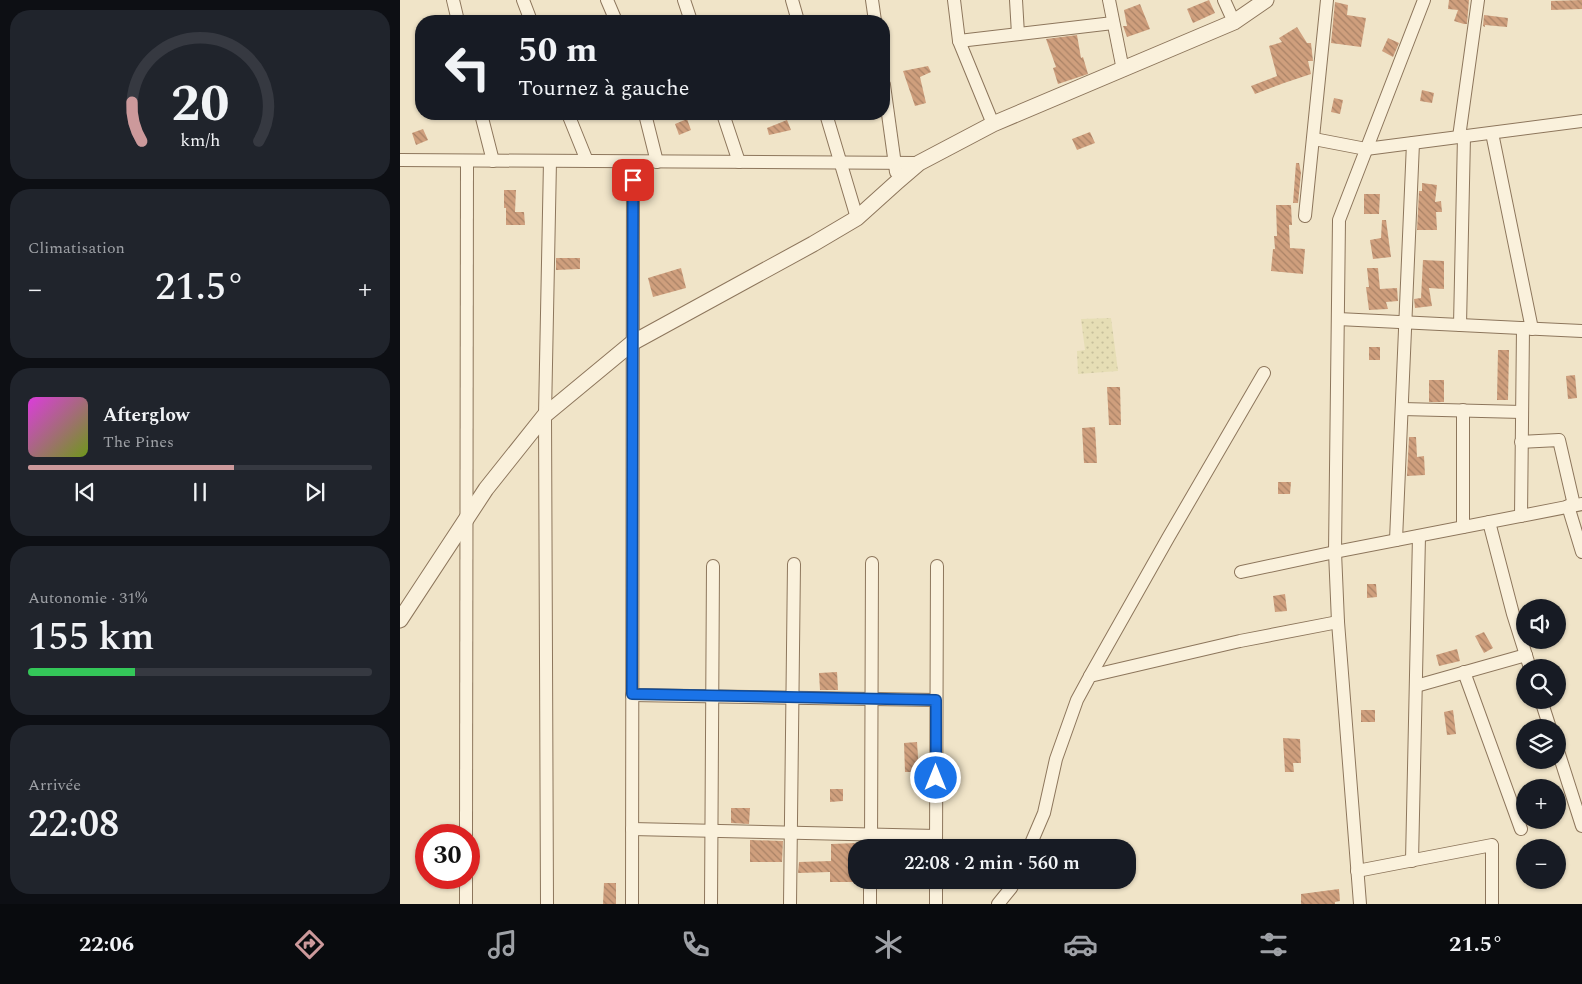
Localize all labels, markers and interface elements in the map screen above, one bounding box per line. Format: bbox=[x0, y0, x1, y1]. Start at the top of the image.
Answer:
text: 50 m bbox=[518, 24, 598, 77]
icon: left bbox=[435, 35, 500, 100]
text: 20 bbox=[171, 65, 229, 144]
text: Tournez à gauche bbox=[518, 72, 689, 105]
text: km/h bbox=[180, 127, 220, 154]
pin bbox=[612, 159, 654, 201]
icon: arrive bbox=[619, 166, 647, 194]
text: Climatisation bbox=[28, 236, 125, 260]
text: 21.5° bbox=[155, 259, 245, 317]
text: − bbox=[28, 268, 42, 311]
text: + bbox=[358, 268, 372, 311]
text: Afterglow bbox=[103, 401, 190, 430]
text: The Pines bbox=[103, 430, 174, 454]
icon: previous bbox=[71, 478, 99, 506]
icon: pause bbox=[186, 478, 214, 506]
icon: next bbox=[301, 478, 329, 506]
text: Autonomie · 31% bbox=[28, 586, 147, 610]
map controls bbox=[1516, 599, 1566, 889]
button: sound bbox=[1516, 599, 1566, 649]
text: 155 km bbox=[28, 609, 154, 667]
button: search bbox=[1516, 659, 1566, 709]
button: layers bbox=[1516, 719, 1566, 769]
position arrow bbox=[909, 751, 961, 803]
text: Arrivée bbox=[28, 773, 81, 797]
button: + bbox=[1516, 779, 1566, 829]
text: 22:08 bbox=[28, 796, 119, 854]
speed limit sign: 30 bbox=[415, 824, 480, 889]
button: − bbox=[1516, 839, 1566, 889]
text: 22:08 · 2 min · 560 m bbox=[904, 849, 1080, 878]
icon: directions bbox=[292, 927, 327, 962]
icon: music bbox=[485, 927, 520, 962]
icon: phone bbox=[678, 927, 713, 962]
icon: climate bbox=[871, 927, 906, 962]
icon: car bbox=[1063, 927, 1098, 962]
icon: filters bbox=[1256, 927, 1291, 962]
text: 22:06 bbox=[79, 928, 134, 961]
text: 21.5° bbox=[1449, 928, 1503, 961]

